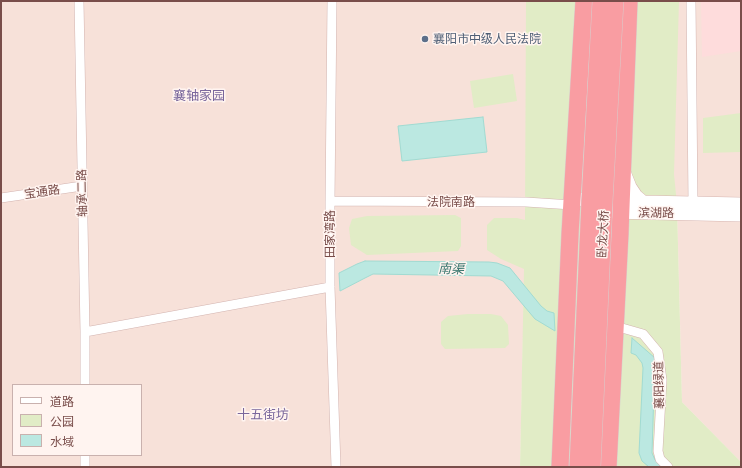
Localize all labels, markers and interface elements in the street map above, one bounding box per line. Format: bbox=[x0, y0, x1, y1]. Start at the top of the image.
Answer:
place label: 襄阳市中级人民法院 bbox=[433, 32, 541, 46]
marker: 襄阳市中级人民法院 bbox=[420, 34, 430, 44]
district label: 襄轴家园 bbox=[173, 88, 225, 104]
street label: 轴承二路 bbox=[74, 169, 90, 217]
street label: 宝通路 bbox=[23, 182, 61, 202]
street label: 法院南路 bbox=[427, 195, 475, 209]
street label: 滨湖路 bbox=[638, 205, 674, 221]
street label: 田家湾路 bbox=[323, 210, 337, 258]
street label: 卧龙大桥 bbox=[595, 210, 611, 258]
water label: 南渠 bbox=[438, 261, 464, 277]
street label: 襄阳绿道 bbox=[651, 361, 667, 409]
legend bbox=[12, 384, 142, 456]
text: 道路 bbox=[50, 394, 74, 408]
district label: 十五街坊 bbox=[237, 407, 289, 423]
text: 公园 bbox=[50, 414, 74, 428]
text: 水域 bbox=[50, 434, 74, 448]

